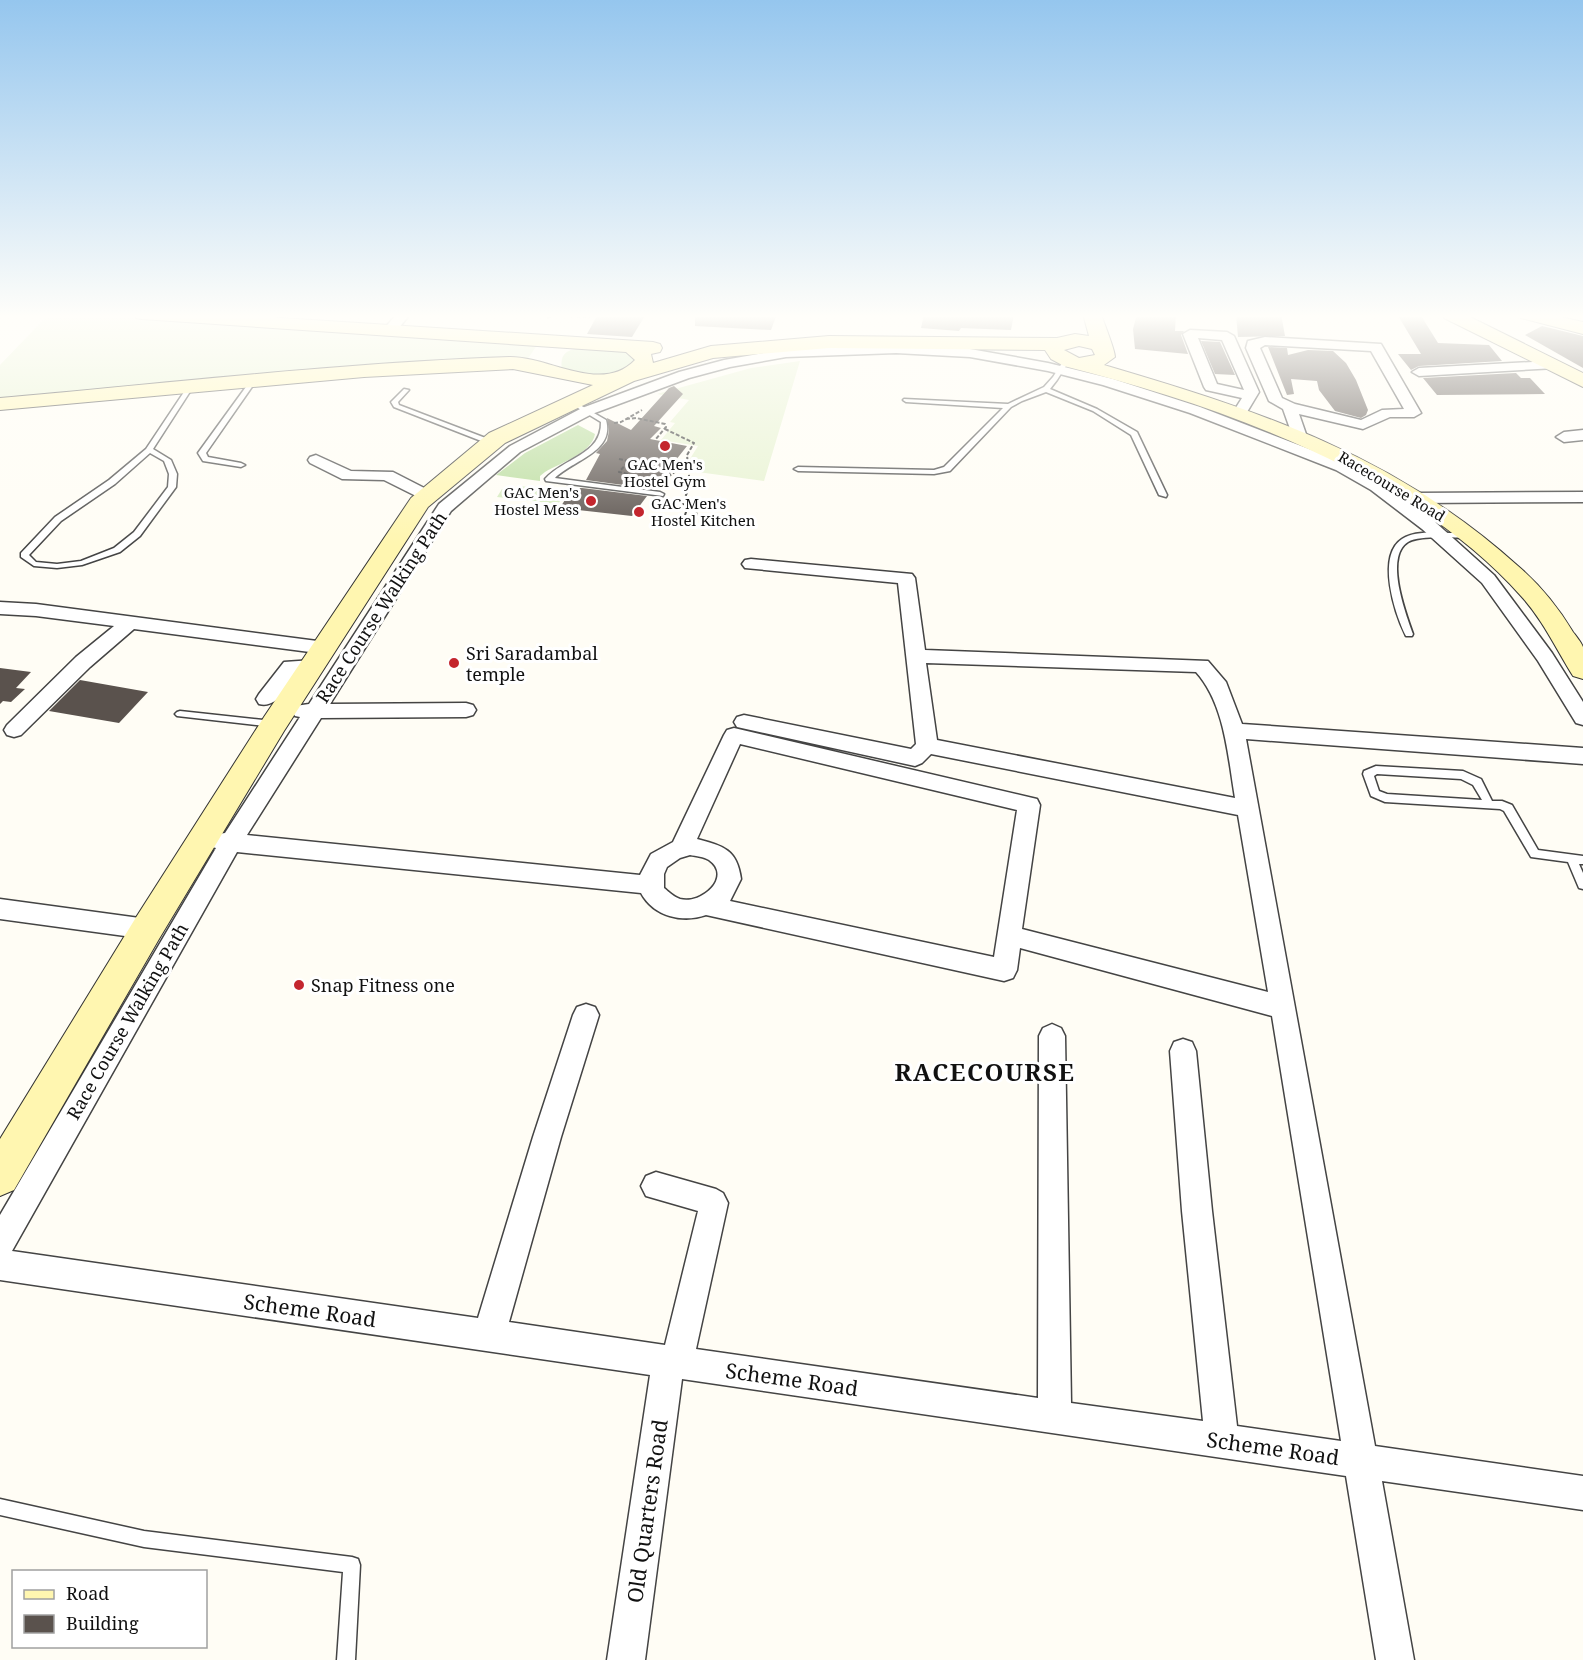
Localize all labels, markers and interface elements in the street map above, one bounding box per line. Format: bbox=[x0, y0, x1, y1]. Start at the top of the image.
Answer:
marker: GAC Men's Hostel Gym bbox=[658, 439, 672, 453]
street label: Racecourse Road bbox=[1335, 446, 1449, 526]
place label: GAC Men's Hostel Gym bbox=[624, 454, 706, 491]
place label: GAC Men's Hostel Mess bbox=[494, 482, 579, 519]
place label: GAC Men's Hostel Kitchen bbox=[651, 493, 756, 530]
marker: GAC Men's Hostel Mess bbox=[584, 494, 598, 508]
marker: GAC Men's Hostel Kitchen bbox=[632, 505, 646, 519]
street label: Race Course Walking Path bbox=[310, 507, 452, 707]
place label: Sri Saradambal temple bbox=[466, 641, 598, 686]
marker: Sri Saradambal temple bbox=[447, 656, 461, 670]
street label: Race Course Walking Path bbox=[61, 918, 193, 1124]
place label: Snap Fitness one bbox=[311, 973, 455, 997]
marker: Snap Fitness one bbox=[292, 978, 306, 992]
district label: RACECOURSE bbox=[895, 1055, 1075, 1088]
street label: Scheme Road bbox=[242, 1287, 378, 1333]
street label: Scheme Road bbox=[724, 1356, 860, 1402]
street label: Old Quarters Road bbox=[620, 1417, 674, 1605]
street label: Scheme Road bbox=[1205, 1425, 1341, 1471]
legend bbox=[12, 1570, 207, 1648]
text: Road bbox=[66, 1581, 109, 1605]
text: Building bbox=[66, 1611, 139, 1635]

